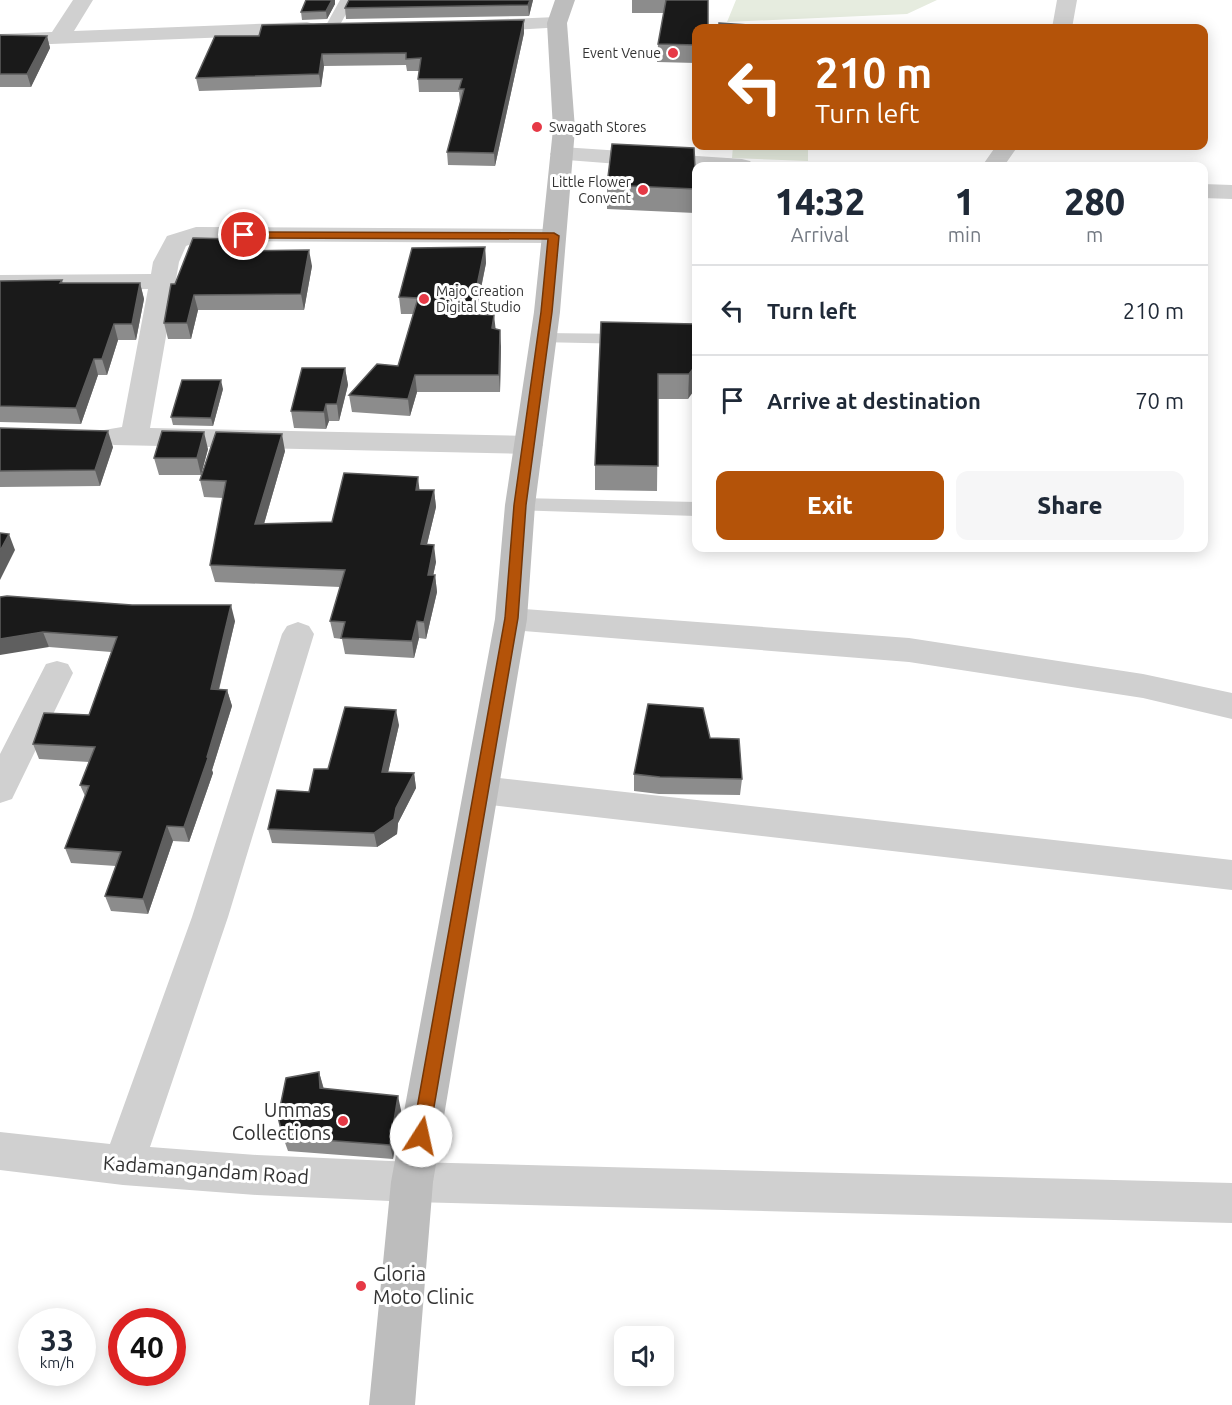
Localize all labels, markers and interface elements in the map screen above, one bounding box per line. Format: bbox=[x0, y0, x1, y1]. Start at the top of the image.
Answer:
place label: Event Venue bbox=[582, 45, 661, 61]
marker: Event Venue bbox=[666, 46, 680, 60]
icon: left bbox=[716, 48, 794, 126]
text: 210 m bbox=[815, 49, 932, 96]
text: Turn left bbox=[815, 98, 919, 128]
place label: Swagath Stores bbox=[549, 119, 646, 135]
marker: Swagath Stores bbox=[530, 120, 544, 134]
place label: Little Flower Convent bbox=[552, 174, 632, 206]
text: 14:32 bbox=[775, 181, 865, 222]
text: 1 bbox=[954, 181, 975, 222]
text: 280 bbox=[1064, 181, 1125, 222]
marker: Little Flower Convent bbox=[636, 183, 650, 197]
pin bbox=[218, 209, 269, 260]
icon: arrive bbox=[227, 218, 260, 251]
text: Arrival bbox=[791, 223, 849, 246]
text: min bbox=[948, 223, 981, 246]
text: m bbox=[1086, 223, 1103, 246]
place label: Majo Creation Digital Studio bbox=[436, 283, 524, 315]
marker: Majo Creation Digital Studio bbox=[417, 292, 431, 306]
icon: left bbox=[716, 294, 749, 327]
text: Turn left bbox=[767, 298, 857, 323]
text: 210 m bbox=[1123, 298, 1184, 323]
icon: arrive bbox=[716, 384, 749, 417]
text: Arrive at destination bbox=[767, 388, 981, 413]
text: 70 m bbox=[1135, 388, 1184, 413]
button: Exit bbox=[716, 471, 944, 540]
button: Share bbox=[956, 471, 1184, 540]
place label: Ummas Collections bbox=[232, 1098, 331, 1144]
position arrow bbox=[389, 1104, 453, 1168]
marker: Ummas Collections bbox=[336, 1114, 350, 1128]
street label: Kadamangandam Road bbox=[102, 1151, 310, 1188]
place label: Gloria Moto Clinic bbox=[373, 1262, 474, 1308]
marker: Gloria Moto Clinic bbox=[354, 1279, 368, 1293]
speed limit sign: 40 bbox=[108, 1308, 186, 1386]
text: 33 bbox=[40, 1323, 74, 1357]
map controls bbox=[614, 1326, 674, 1386]
button: sound bbox=[614, 1326, 674, 1386]
text: km/h bbox=[40, 1354, 74, 1371]

